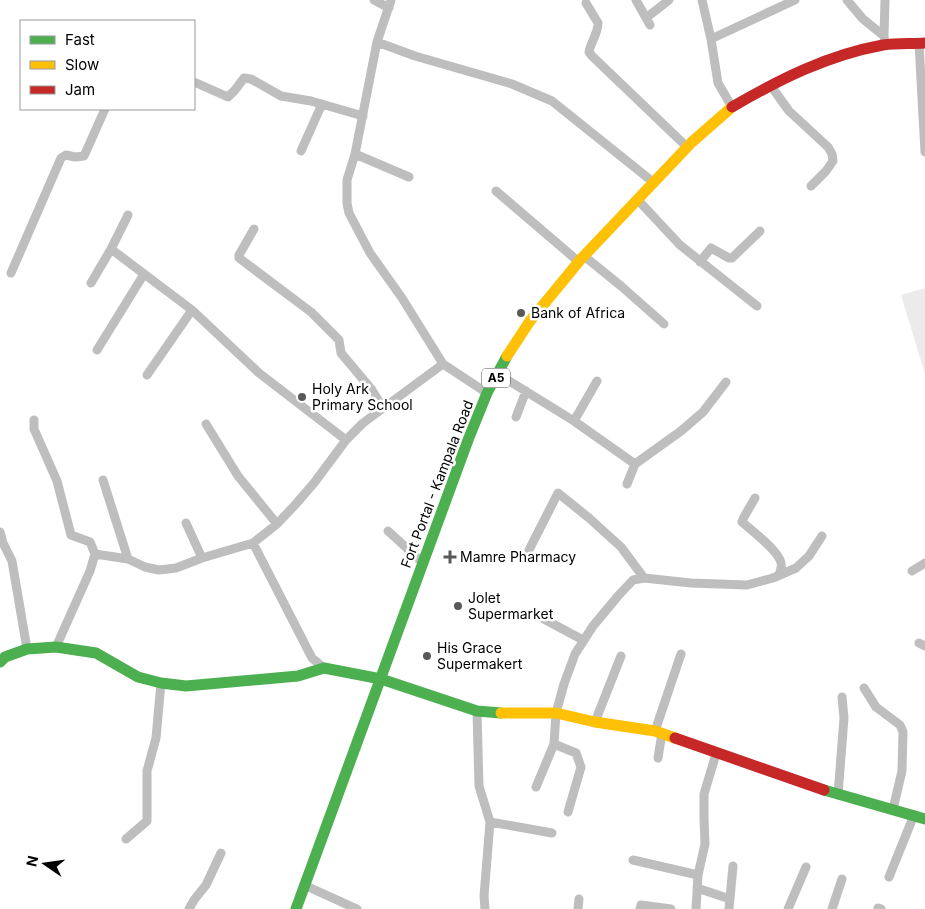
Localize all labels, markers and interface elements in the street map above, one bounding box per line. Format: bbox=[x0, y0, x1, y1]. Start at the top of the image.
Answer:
legend bbox=[20, 20, 195, 110]
text: Fast bbox=[65, 30, 95, 49]
text: Slow bbox=[65, 55, 99, 74]
text: Jam bbox=[65, 80, 95, 99]
place label: Bank of Africa bbox=[531, 304, 625, 321]
marker: Bank of Africa bbox=[515, 307, 527, 319]
road number: A5 bbox=[482, 368, 510, 388]
place label: Holy Ark Primary School bbox=[312, 380, 413, 413]
marker: Holy Ark Primary School bbox=[296, 391, 308, 403]
street label: Fort Portal - Kampala Road bbox=[397, 398, 476, 570]
place label: Mamre Pharmacy bbox=[460, 548, 576, 565]
marker: Mamre Pharmacy bbox=[444, 551, 456, 563]
place label: Jolet Supermarket bbox=[468, 589, 554, 622]
marker: Jolet Supermarket bbox=[452, 600, 464, 612]
place label: His Grace Supermakert bbox=[437, 639, 523, 672]
marker: His Grace Supermakert bbox=[421, 650, 433, 662]
north arrow bbox=[20, 839, 70, 889]
text: N bbox=[22, 854, 41, 868]

